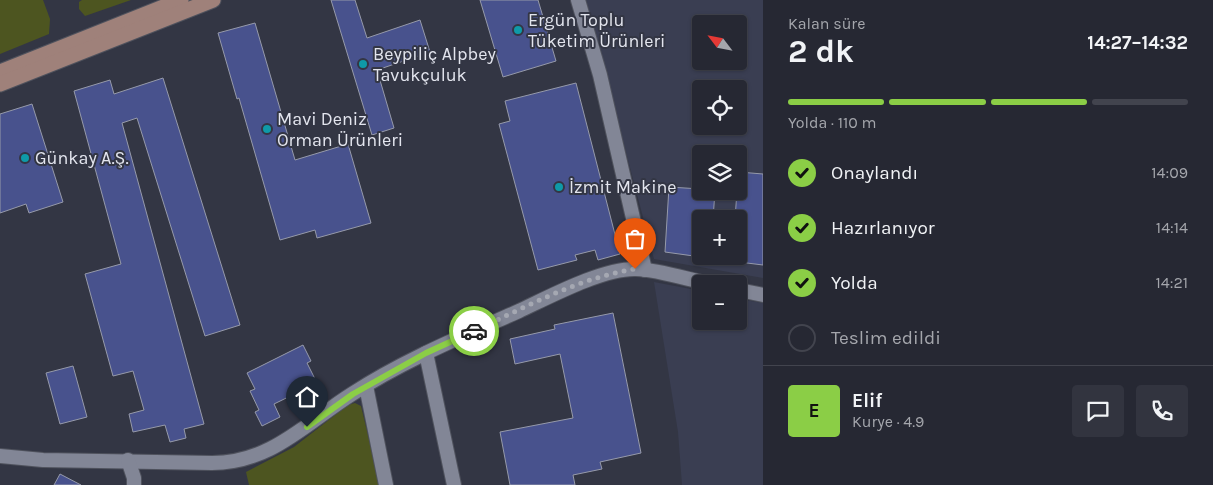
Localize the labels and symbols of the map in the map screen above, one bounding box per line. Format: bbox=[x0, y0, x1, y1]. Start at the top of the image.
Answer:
place label: Ergün Toplu Tüketim Ürünleri bbox=[528, 9, 665, 52]
north arrow bbox=[692, 15, 748, 70]
marker: Ergün Toplu Tüketim Ürünleri bbox=[512, 24, 524, 36]
place label: Beypiliç Alpbey Tavukçuluk bbox=[373, 43, 496, 86]
marker: Beypiliç Alpbey Tavukçuluk bbox=[357, 58, 369, 70]
place label: Mavi Deniz Orman Ürünleri bbox=[277, 108, 403, 151]
marker: Mavi Deniz Orman Ürünleri bbox=[261, 123, 273, 135]
place label: Günkay A.Ş. bbox=[35, 147, 129, 169]
marker: Günkay A.Ş. bbox=[19, 152, 31, 164]
place label: İzmit Makine bbox=[569, 176, 677, 198]
marker: İzmit Makine bbox=[553, 181, 565, 193]
pin bbox=[614, 218, 656, 269]
courier bbox=[449, 306, 499, 356]
pin bbox=[286, 376, 328, 427]

